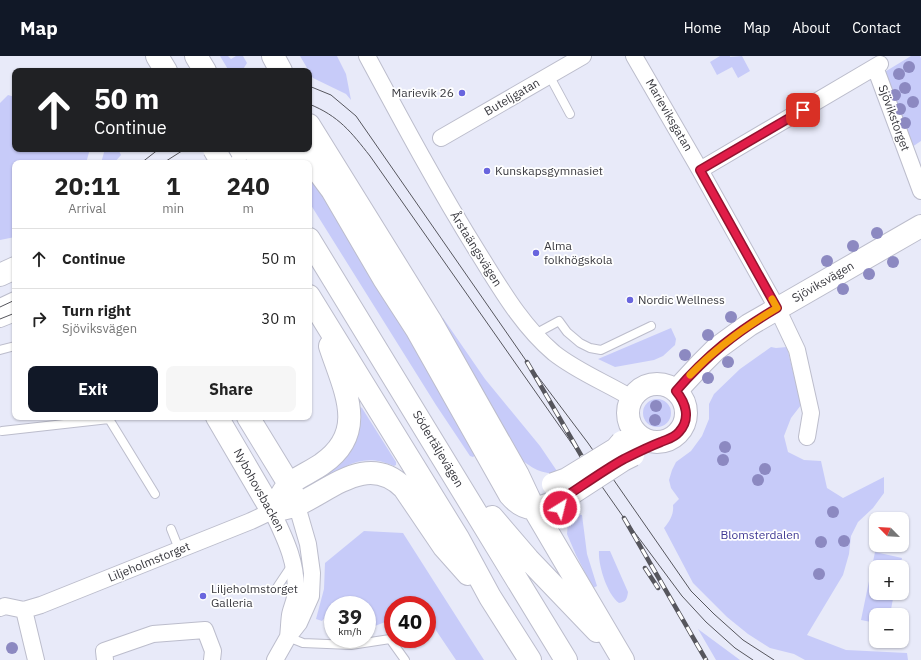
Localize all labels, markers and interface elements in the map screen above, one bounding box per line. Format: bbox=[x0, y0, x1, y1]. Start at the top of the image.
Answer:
text: Map bbox=[20, 16, 58, 40]
text: Home bbox=[684, 19, 721, 37]
text: Map bbox=[743, 19, 770, 37]
text: About bbox=[792, 19, 830, 37]
text: Contact bbox=[852, 19, 901, 37]
street label: Buteljgatan bbox=[481, 75, 542, 119]
street label: Marieviksgatan bbox=[643, 76, 696, 154]
text: 50 m bbox=[94, 80, 159, 117]
street label: Sjövikstorget bbox=[876, 83, 913, 153]
icon: ahead bbox=[28, 84, 80, 136]
place label: Marievik 26 bbox=[391, 85, 454, 100]
marker: Marievik 26 bbox=[457, 88, 467, 98]
pin bbox=[786, 93, 820, 127]
icon: arrive bbox=[792, 99, 814, 121]
text: Continue bbox=[94, 116, 167, 139]
place label: Kunskapsgymnasiet bbox=[495, 163, 603, 178]
marker: Kunskapsgymnasiet bbox=[482, 166, 492, 176]
text: 20:11 bbox=[54, 170, 120, 202]
text: 1 bbox=[166, 170, 180, 202]
text: 240 bbox=[226, 170, 270, 202]
text: Arrival bbox=[68, 200, 106, 217]
text: min bbox=[162, 200, 184, 217]
text: m bbox=[242, 200, 254, 217]
street label: Årstaängsvägen bbox=[447, 208, 505, 289]
place label: Alma folkhögskola bbox=[544, 238, 613, 267]
icon: ahead bbox=[28, 248, 50, 270]
marker: Alma folkhögskola bbox=[531, 248, 541, 258]
text: Continue bbox=[62, 249, 126, 268]
text: 50 m bbox=[261, 249, 296, 268]
street label: Sjöviksvägen bbox=[789, 258, 856, 305]
place label: Nordic Wellness bbox=[638, 292, 725, 307]
marker: Nordic Wellness bbox=[625, 295, 635, 305]
text: Turn right bbox=[62, 301, 131, 320]
icon: right bbox=[28, 308, 50, 330]
text: 30 m bbox=[261, 309, 296, 328]
text: Sjöviksvägen bbox=[62, 320, 137, 337]
button: Exit bbox=[28, 366, 158, 412]
button: Share bbox=[166, 366, 296, 412]
street label: Södertäljevägen bbox=[410, 408, 467, 490]
street label: Nybohovsbacken bbox=[231, 446, 288, 534]
position arrow bbox=[539, 487, 581, 529]
north arrow bbox=[869, 512, 909, 552]
map controls bbox=[869, 512, 909, 648]
park label: Blomsterdalen bbox=[720, 527, 800, 542]
street label: Liljeholmstorget bbox=[106, 538, 192, 585]
button: + bbox=[869, 560, 909, 600]
place label: Liljeholmstorget Galleria bbox=[211, 581, 298, 610]
marker: Liljeholmstorget Galleria bbox=[198, 591, 208, 601]
speed limit sign: 40 bbox=[384, 596, 436, 648]
text: 39 bbox=[338, 603, 362, 630]
button: − bbox=[869, 608, 909, 648]
text: km/h bbox=[338, 625, 362, 638]

